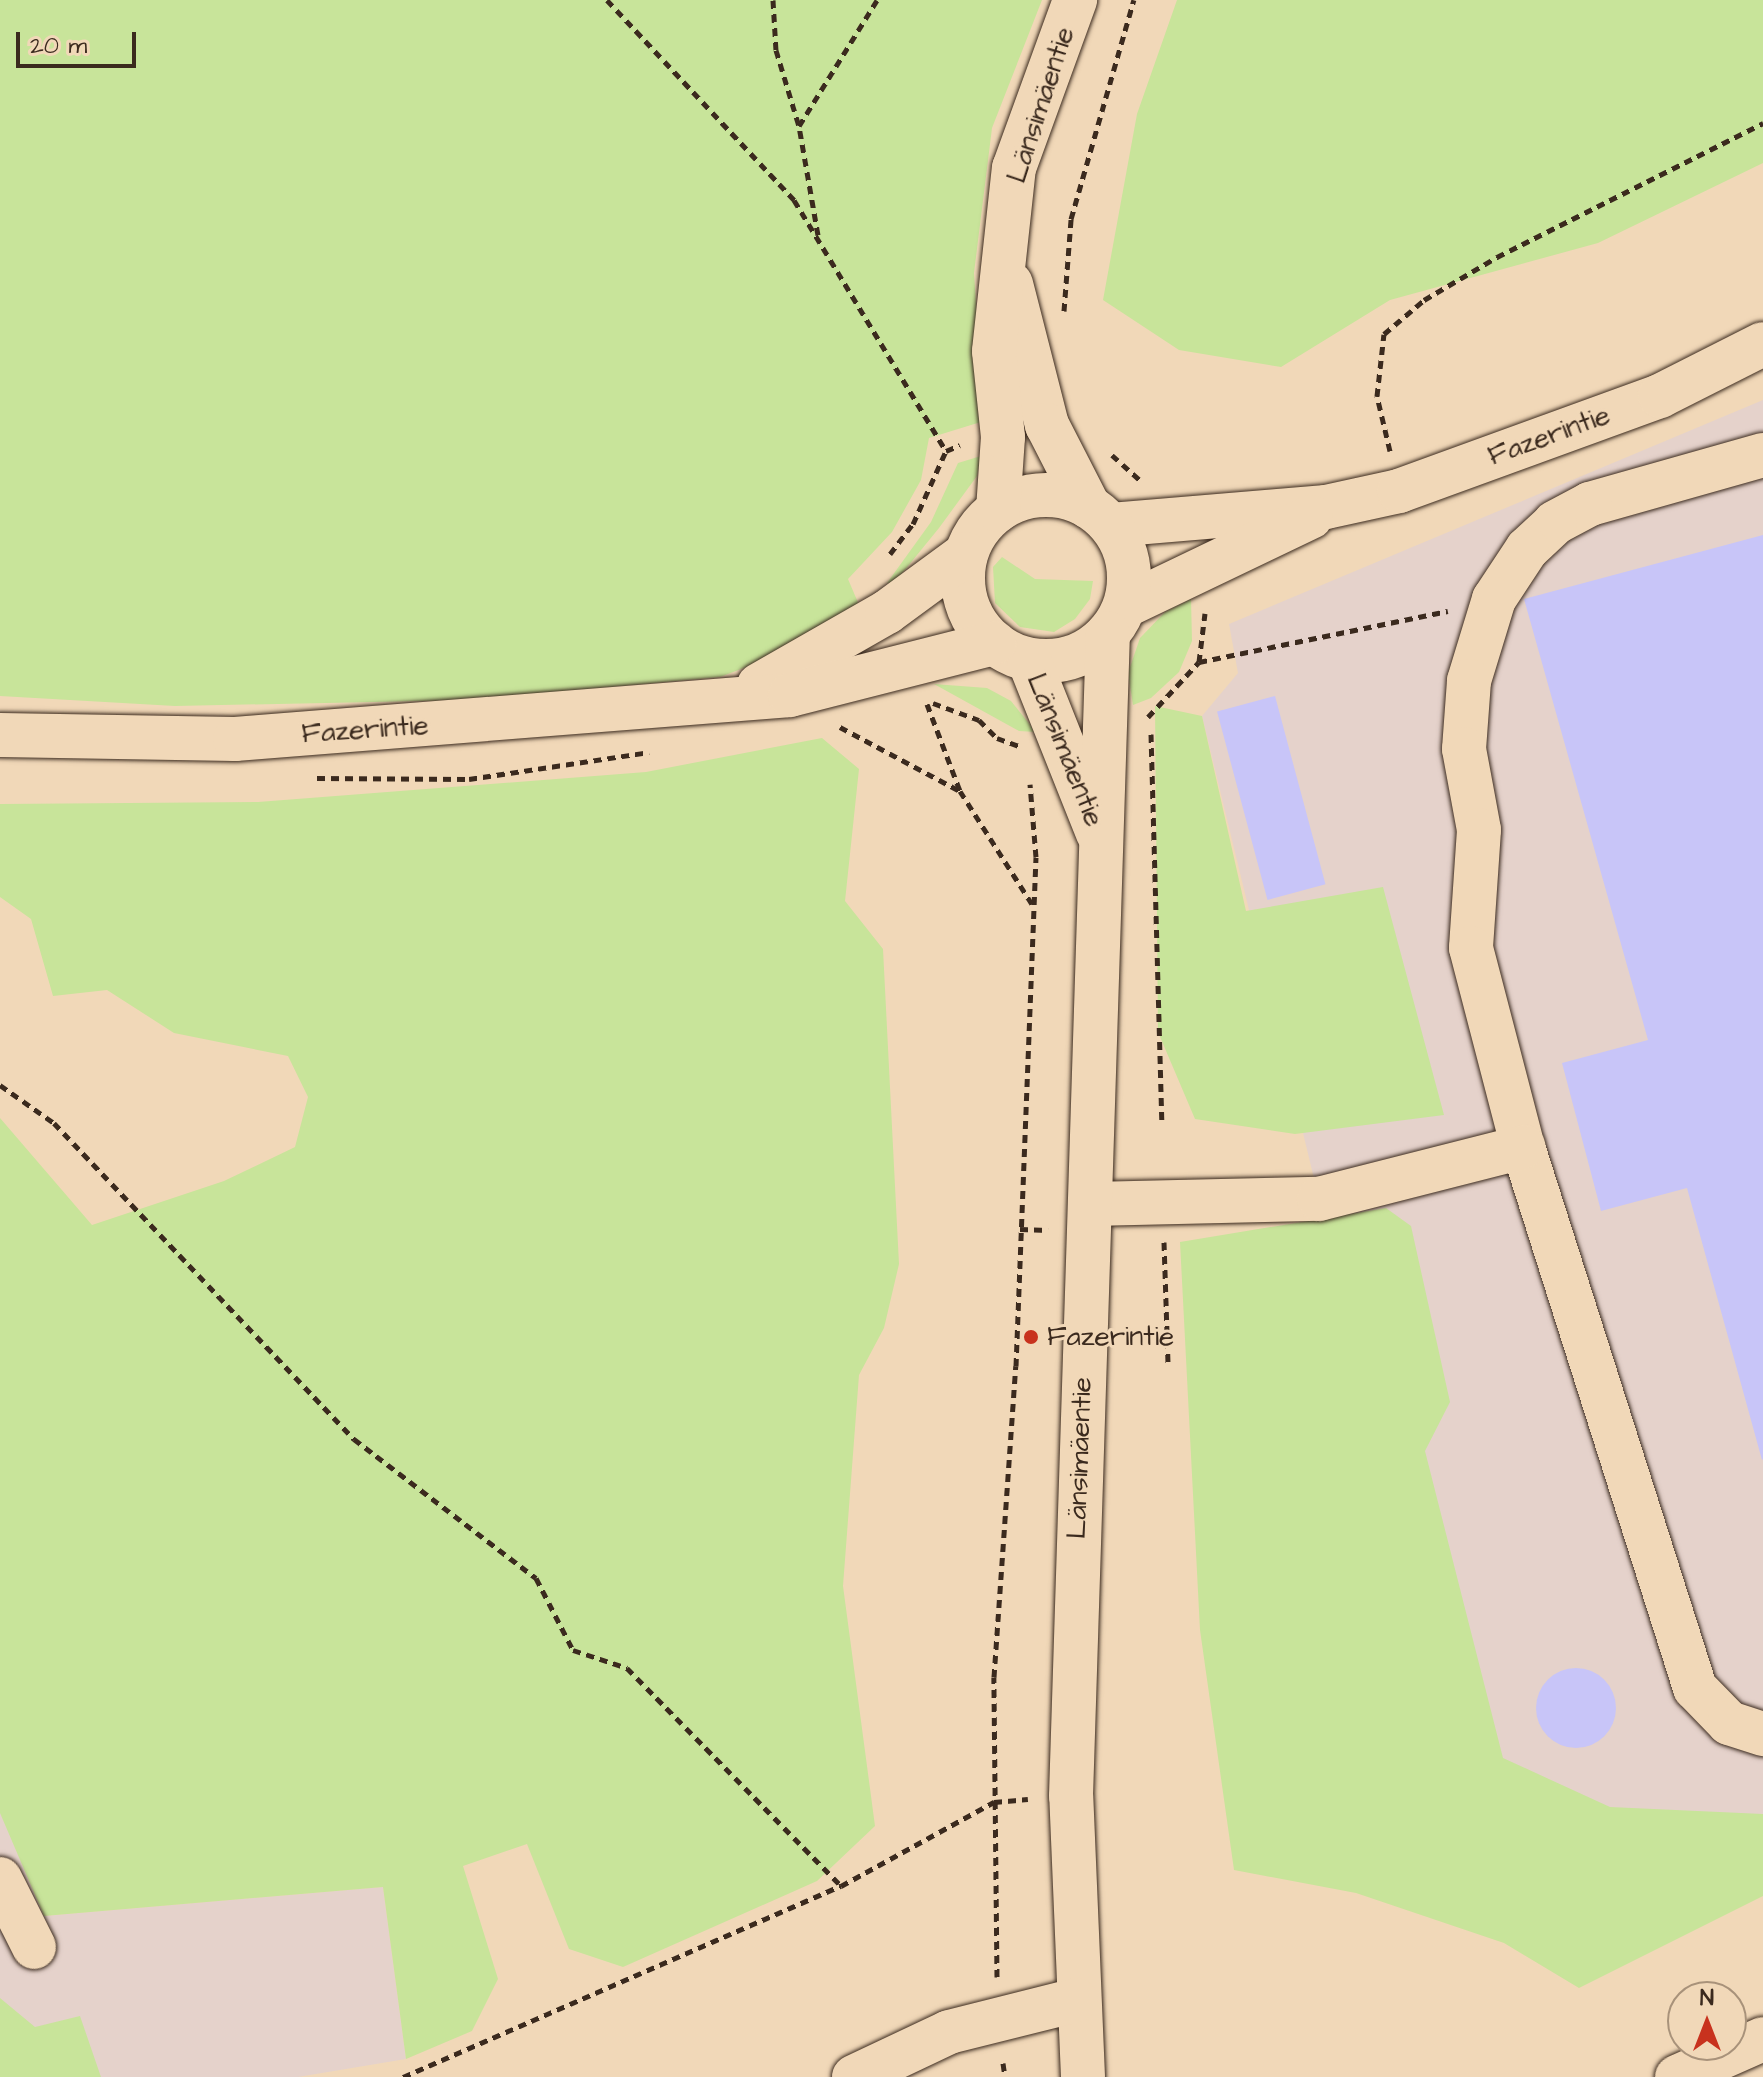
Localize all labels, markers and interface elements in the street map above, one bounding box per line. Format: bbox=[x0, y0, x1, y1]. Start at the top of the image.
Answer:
scale bar bbox=[20, 16, 140, 66]
street label: Länsimäentie bbox=[1000, 23, 1082, 187]
text: 20 m bbox=[30, 29, 87, 63]
street label: Fazerintie bbox=[1484, 398, 1614, 474]
street label: Länsimäentie bbox=[1019, 669, 1111, 831]
street label: Fazerintie bbox=[300, 709, 430, 751]
place label: Fazerintie bbox=[1047, 1320, 1174, 1354]
marker: Fazerintie bbox=[1022, 1328, 1040, 1346]
street label: Länsimäentie bbox=[1060, 1377, 1100, 1539]
north arrow bbox=[1667, 1981, 1747, 2061]
text: N bbox=[1700, 1983, 1714, 2014]

